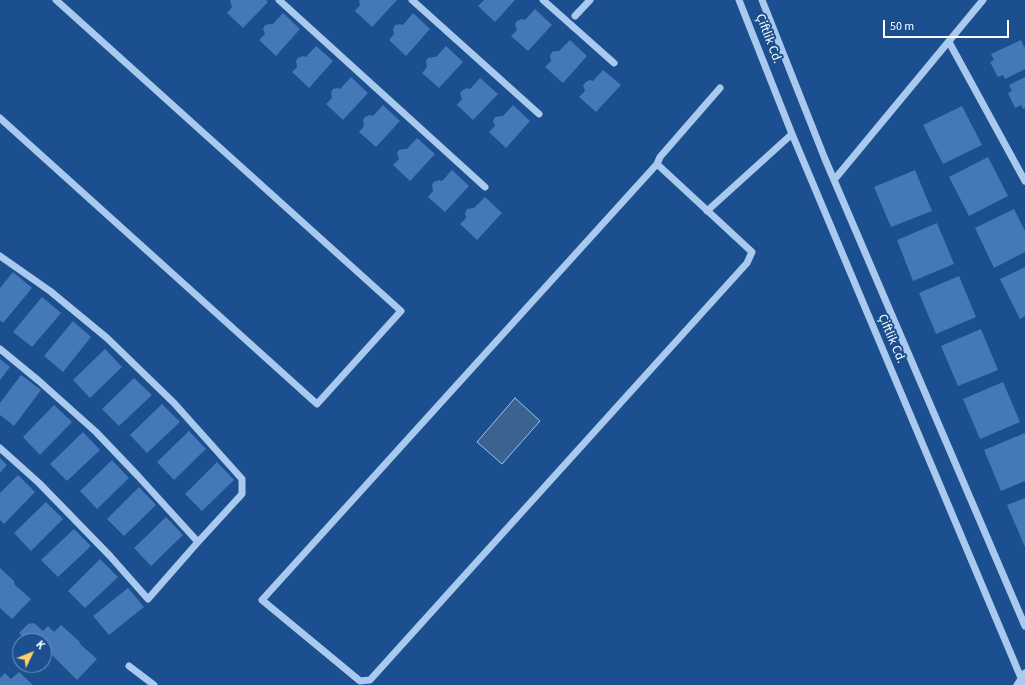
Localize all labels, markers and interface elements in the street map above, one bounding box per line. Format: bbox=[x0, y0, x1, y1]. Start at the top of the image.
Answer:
street label: Çiftlik Cd. bbox=[751, 12, 785, 66]
scale bar bbox=[885, 12, 1011, 38]
text: 50 m bbox=[890, 18, 914, 35]
street label: Çiftlik Cd. bbox=[874, 312, 908, 366]
north arrow bbox=[12, 633, 52, 673]
text: K bbox=[33, 638, 48, 653]

